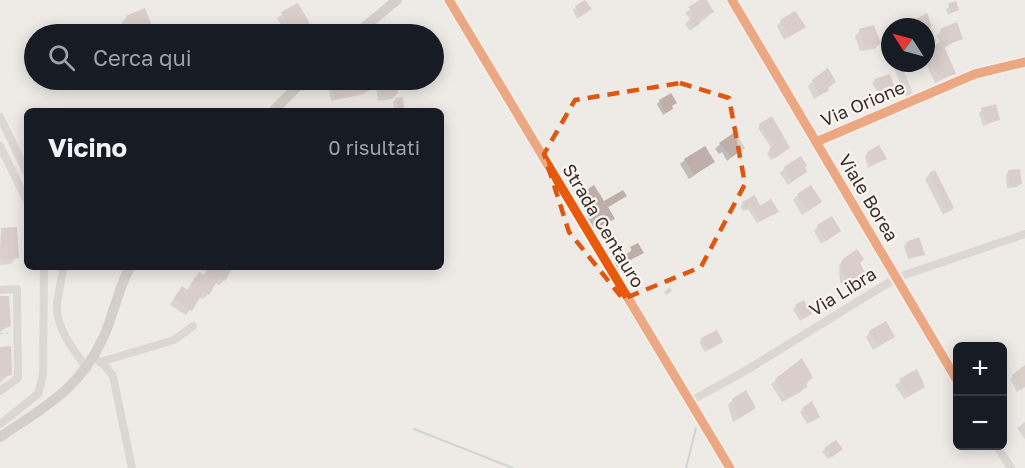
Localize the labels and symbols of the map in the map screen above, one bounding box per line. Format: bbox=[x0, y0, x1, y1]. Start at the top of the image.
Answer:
north arrow bbox=[881, 18, 935, 72]
street label: Via Orione bbox=[817, 76, 908, 131]
street label: Viale Borea bbox=[834, 150, 903, 245]
street label: Strada Centauro bbox=[558, 160, 649, 291]
street label: Via Libra bbox=[805, 262, 880, 320]

